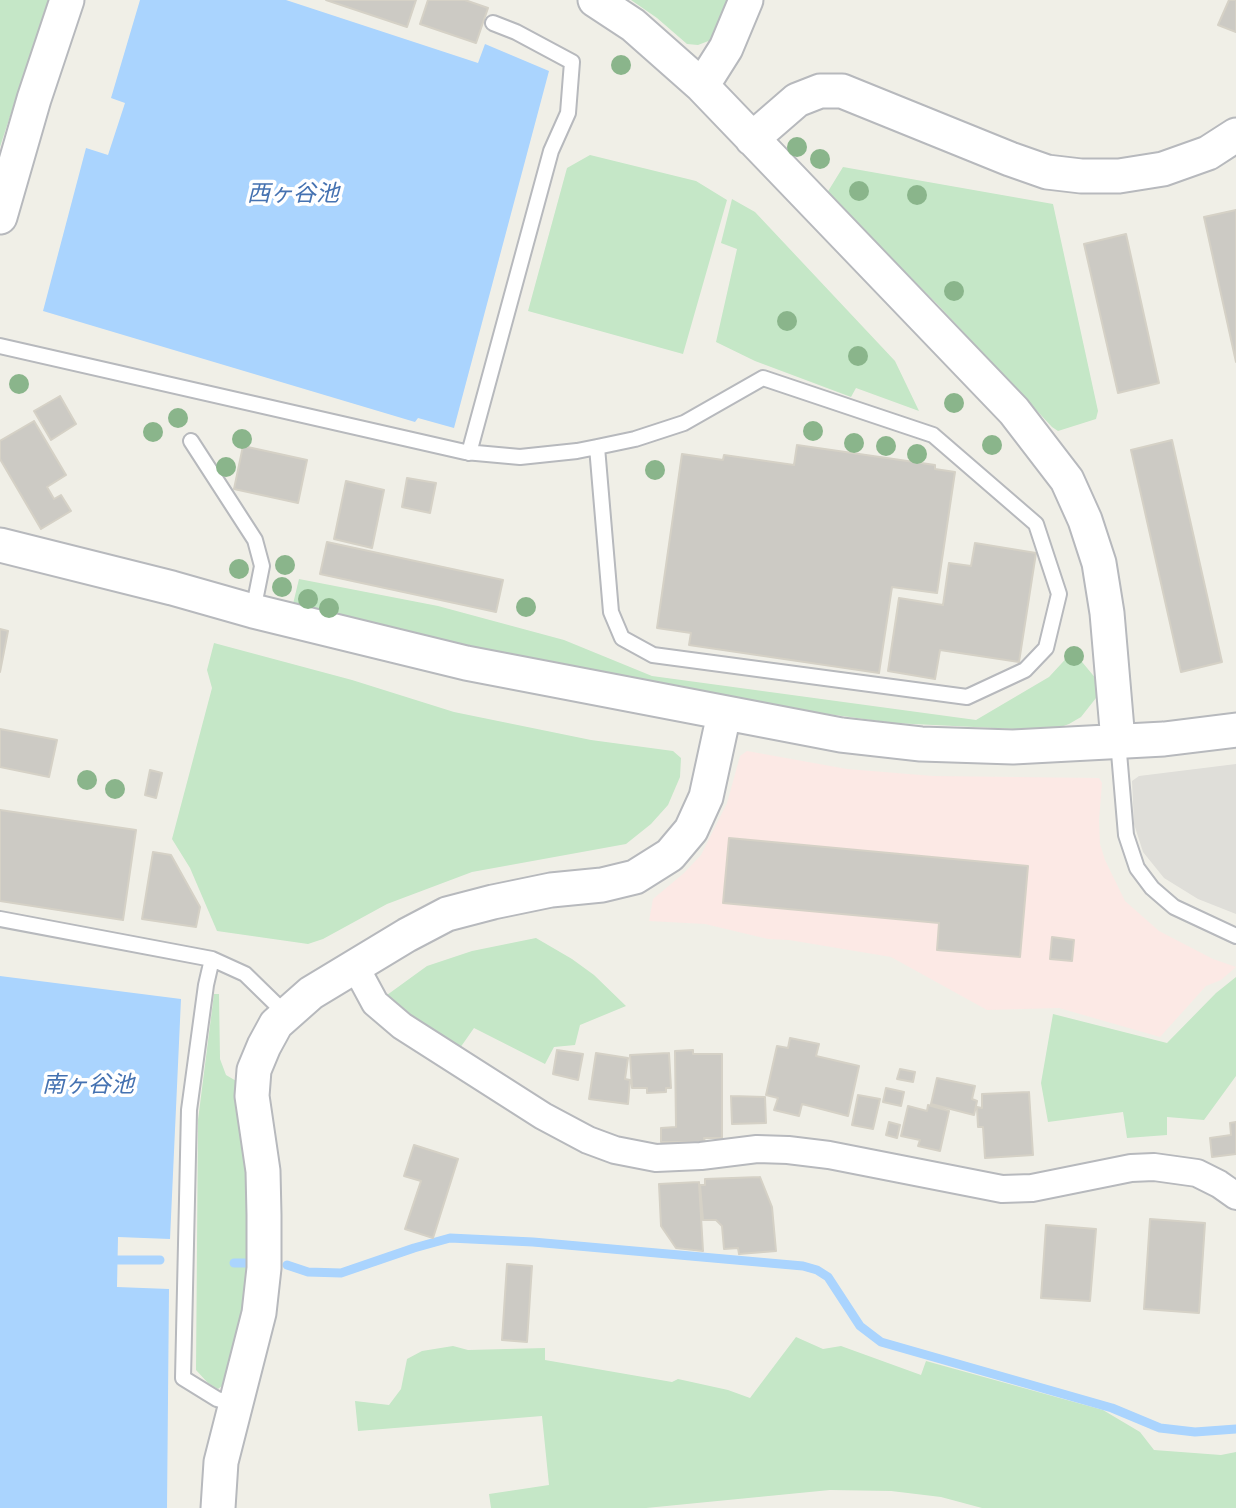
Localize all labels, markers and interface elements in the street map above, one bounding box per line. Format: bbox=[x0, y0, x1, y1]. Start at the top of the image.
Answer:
water label: 西ヶ谷池 bbox=[247, 181, 339, 209]
water label: 南ヶ谷池 bbox=[42, 1072, 134, 1100]

